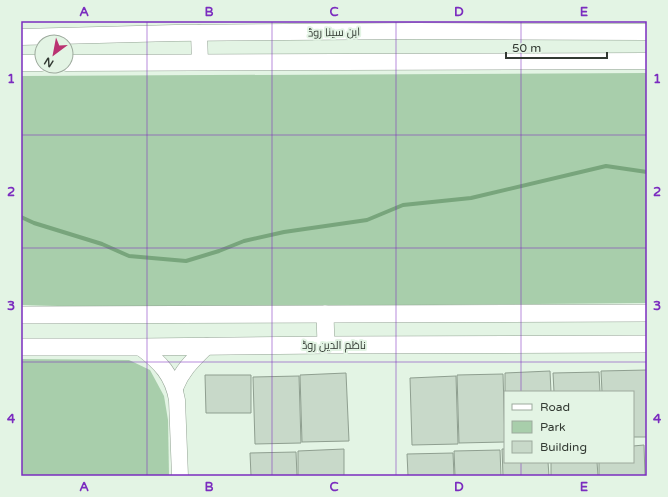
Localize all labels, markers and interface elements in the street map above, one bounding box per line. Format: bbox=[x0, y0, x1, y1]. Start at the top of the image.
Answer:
text: A bbox=[79, 4, 89, 20]
text: B bbox=[204, 4, 214, 20]
text: C bbox=[329, 4, 339, 20]
text: D bbox=[454, 4, 464, 20]
text: E bbox=[580, 4, 588, 20]
street label: ابن سینا روڈ bbox=[308, 26, 360, 39]
north arrow bbox=[34, 34, 74, 74]
scale bar bbox=[506, 34, 607, 60]
text: 50 m bbox=[512, 41, 541, 55]
text: N bbox=[42, 54, 56, 70]
text: 1 bbox=[7, 71, 15, 87]
text: 1 bbox=[653, 71, 661, 87]
text: 2 bbox=[7, 184, 15, 200]
text: 2 bbox=[653, 184, 661, 200]
text: 3 bbox=[7, 298, 15, 314]
text: 3 bbox=[653, 298, 661, 314]
street label: ناظم الدین روڈ bbox=[302, 339, 366, 353]
legend bbox=[504, 391, 634, 463]
text: Road bbox=[540, 400, 570, 414]
text: 4 bbox=[7, 411, 16, 427]
text: 4 bbox=[653, 411, 662, 427]
text: Park bbox=[540, 420, 566, 434]
text: Building bbox=[540, 440, 587, 454]
text: A bbox=[79, 479, 89, 495]
text: B bbox=[204, 479, 214, 495]
text: C bbox=[329, 479, 339, 495]
text: D bbox=[454, 479, 464, 495]
text: E bbox=[580, 479, 588, 495]

